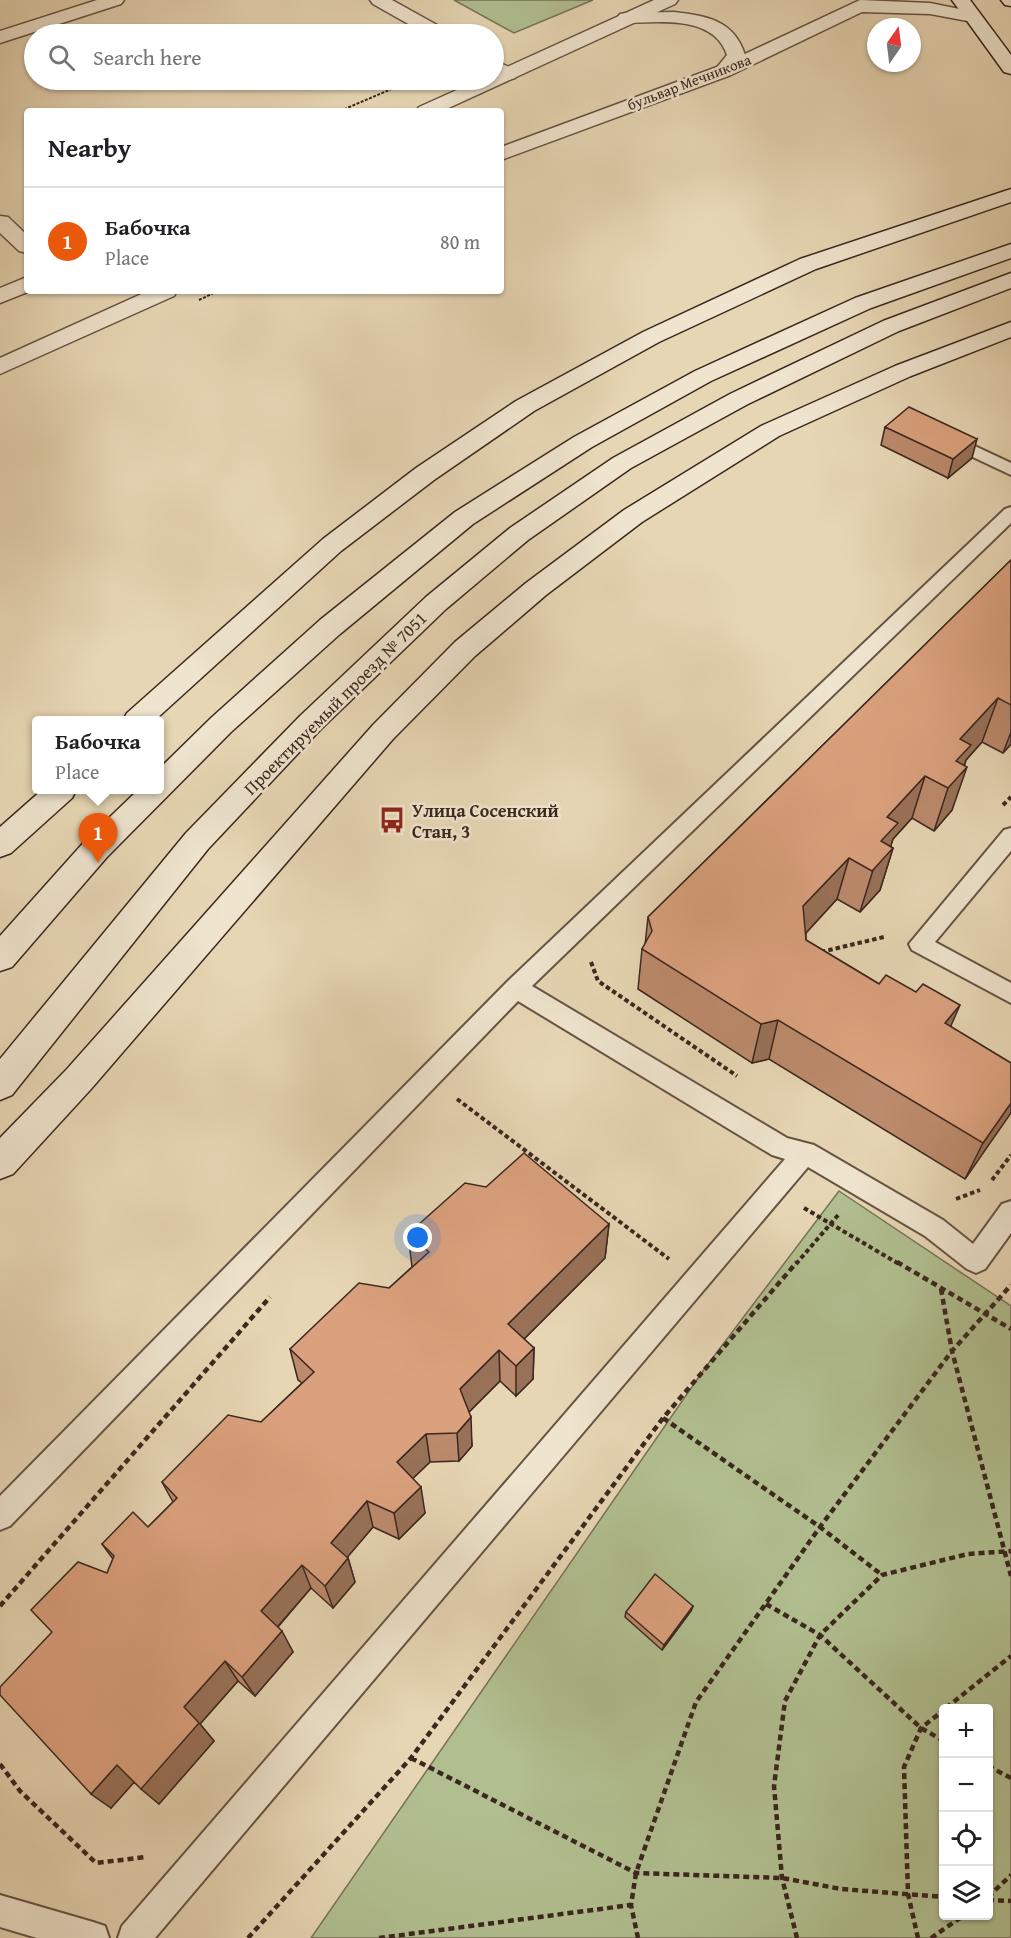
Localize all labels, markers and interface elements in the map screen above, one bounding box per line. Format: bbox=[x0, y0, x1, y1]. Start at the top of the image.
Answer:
north arrow bbox=[867, 18, 921, 72]
search box bbox=[24, 24, 504, 90]
icon: search bbox=[45, 41, 78, 74]
text: Search here bbox=[93, 41, 202, 73]
street label: бульвар Мечникова bbox=[624, 48, 755, 115]
text: Nearby bbox=[48, 128, 131, 167]
text: Бабочка bbox=[105, 211, 190, 243]
text: 1 bbox=[62, 227, 73, 256]
text: 80 m bbox=[440, 227, 480, 256]
text: Place bbox=[105, 243, 149, 272]
street label: Проектируемый проезд № 7051 bbox=[237, 605, 433, 801]
popup bbox=[32, 716, 164, 794]
text: Бабочка bbox=[55, 725, 141, 757]
text: Place bbox=[55, 757, 99, 786]
place label: Улица Сосенский Стан, 3 bbox=[412, 797, 559, 845]
bus stop icon: Улица Сосенский Стан, 3 bbox=[377, 805, 407, 835]
pin: 1 bbox=[78, 814, 118, 863]
your location bbox=[403, 1223, 432, 1252]
map controls bbox=[939, 1704, 993, 1920]
button: + bbox=[939, 1704, 993, 1758]
button: − bbox=[939, 1758, 993, 1812]
button: locate bbox=[939, 1812, 993, 1866]
button: layers bbox=[939, 1866, 993, 1920]

